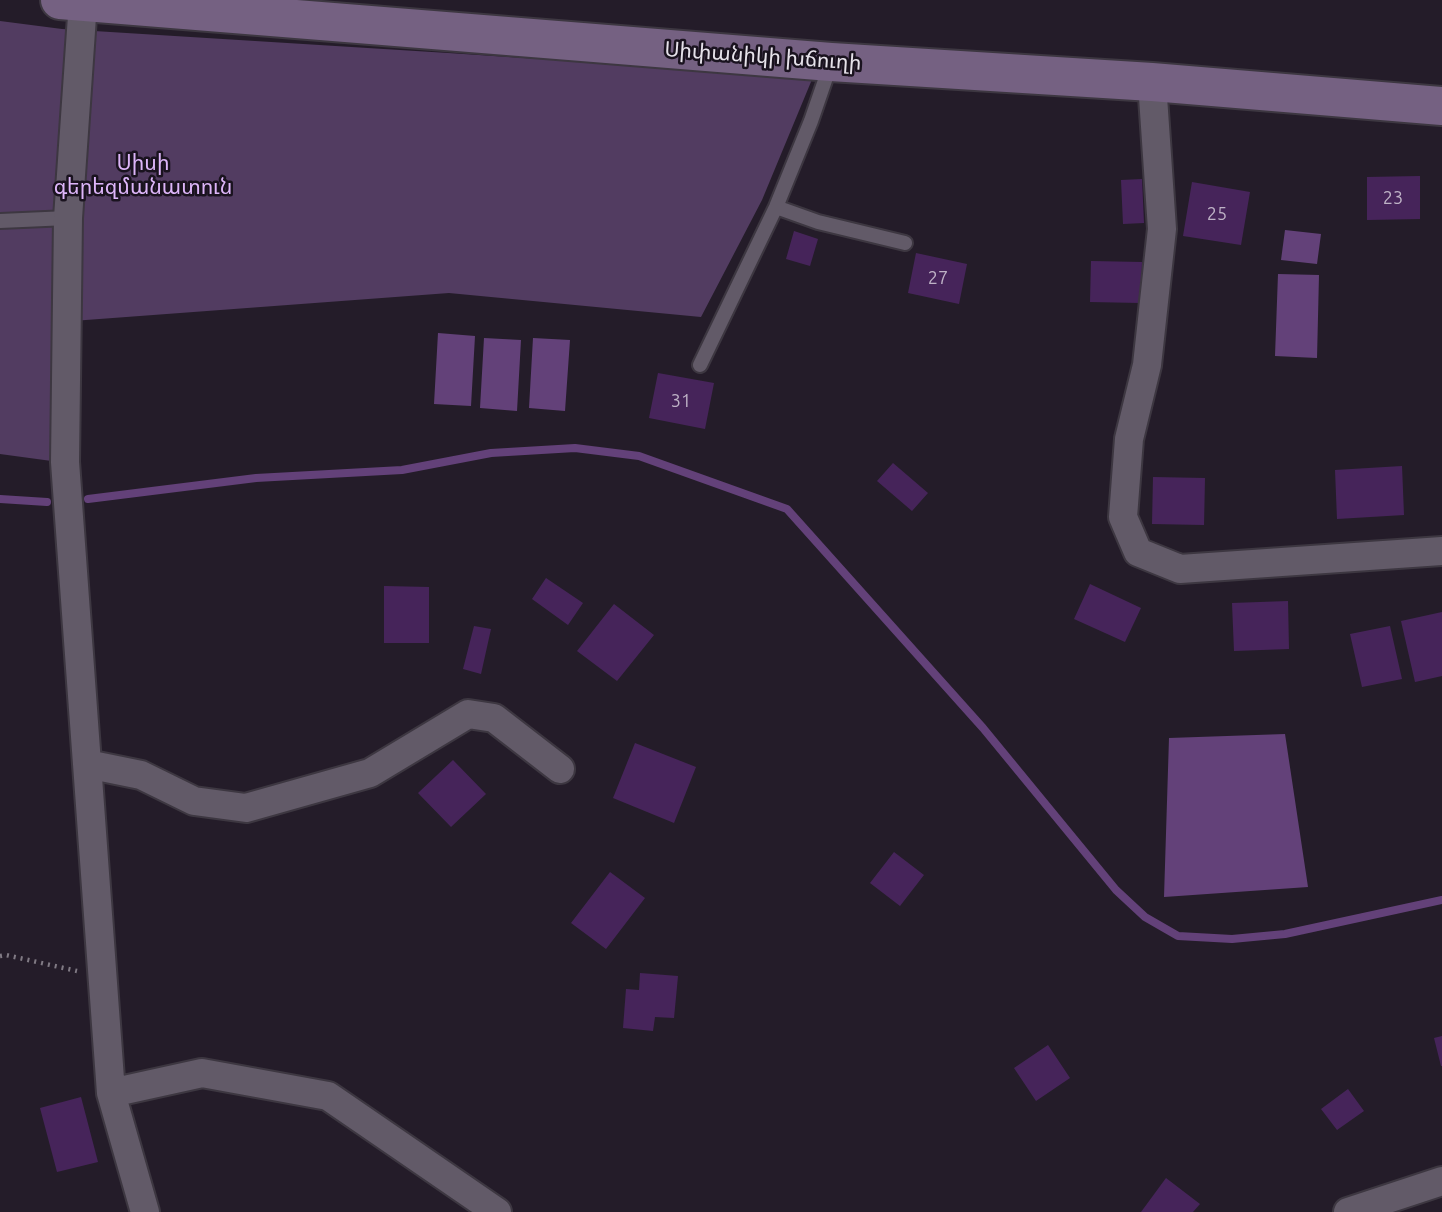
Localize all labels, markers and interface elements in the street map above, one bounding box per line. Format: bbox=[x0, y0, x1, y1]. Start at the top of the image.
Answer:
street label: Սիփանիկի խճուղի bbox=[664, 37, 862, 75]
park label: Սիսի գերեզմանատուն bbox=[54, 150, 232, 200]
house number: 23 bbox=[1383, 187, 1403, 209]
house number: 25 bbox=[1207, 203, 1227, 225]
house number: 27 bbox=[928, 267, 948, 289]
house number: 31 bbox=[671, 390, 691, 412]

